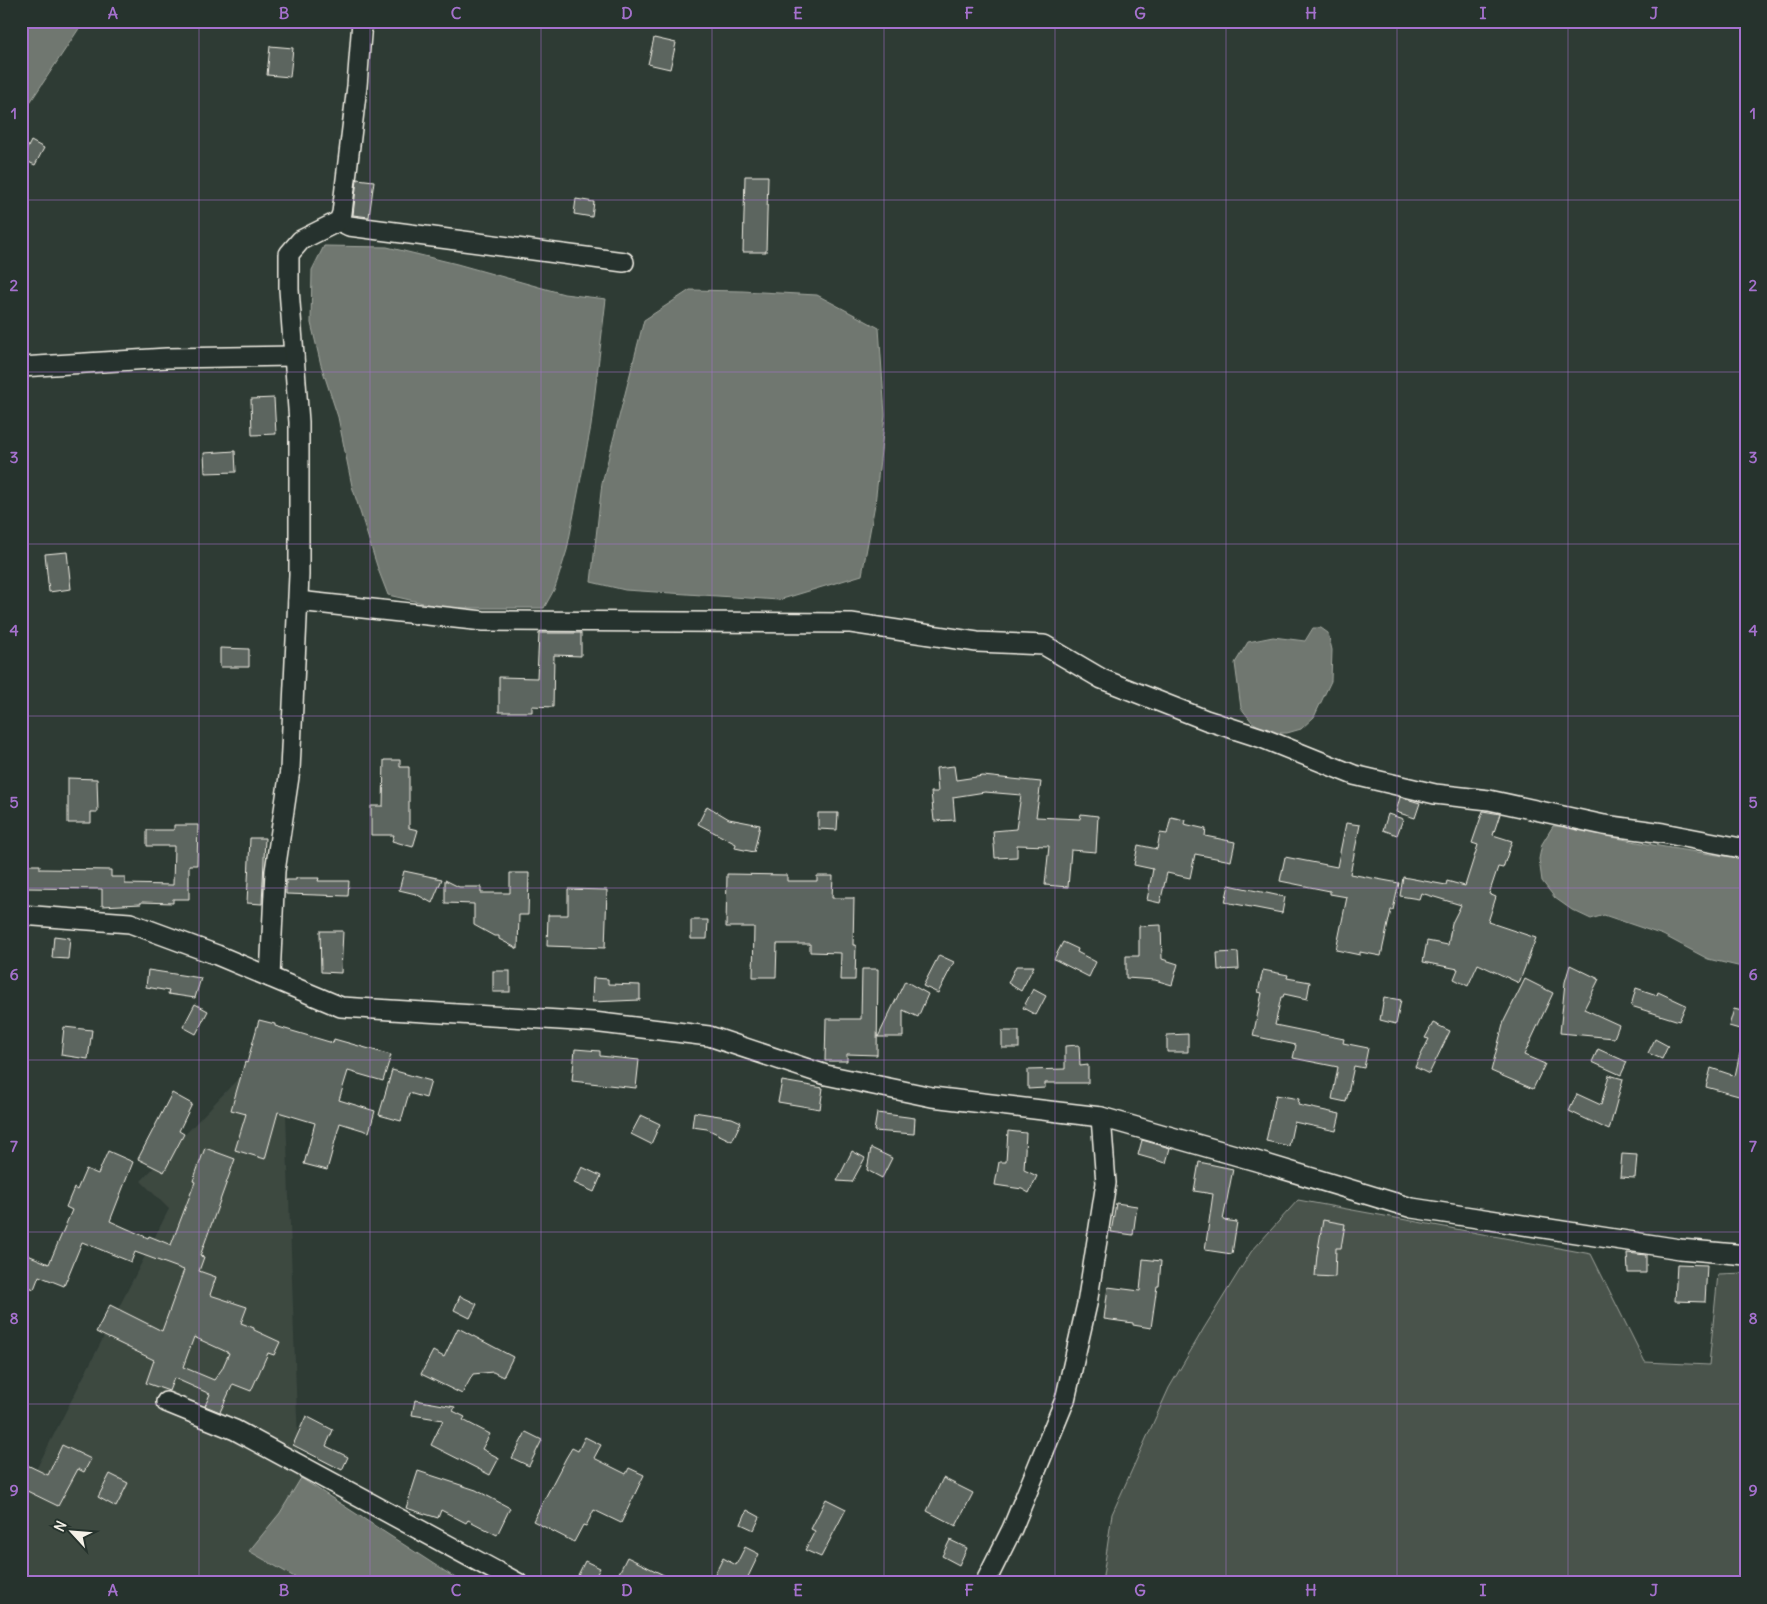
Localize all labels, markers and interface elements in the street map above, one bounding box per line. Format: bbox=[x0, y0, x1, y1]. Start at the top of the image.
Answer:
text: A bbox=[108, 3, 118, 23]
text: B bbox=[279, 3, 290, 23]
text: C bbox=[451, 3, 462, 23]
text: D bbox=[621, 3, 633, 23]
text: E bbox=[793, 3, 803, 23]
text: F bbox=[964, 3, 974, 23]
text: G bbox=[1134, 3, 1146, 23]
text: H bbox=[1305, 3, 1317, 23]
text: I bbox=[1480, 3, 1487, 23]
text: J bbox=[1650, 3, 1659, 23]
text: 1 bbox=[11, 103, 17, 123]
text: 1 bbox=[1750, 103, 1756, 123]
text: 2 bbox=[10, 275, 19, 295]
text: 2 bbox=[1749, 275, 1758, 295]
text: 3 bbox=[9, 447, 19, 467]
text: 3 bbox=[1748, 447, 1758, 467]
text: 4 bbox=[9, 620, 19, 640]
text: 4 bbox=[1748, 620, 1758, 640]
text: 5 bbox=[9, 792, 19, 812]
text: 5 bbox=[1748, 792, 1758, 812]
text: 6 bbox=[9, 964, 19, 984]
text: 6 bbox=[1748, 964, 1758, 984]
text: 7 bbox=[10, 1136, 18, 1156]
text: 7 bbox=[1749, 1136, 1757, 1156]
text: 8 bbox=[9, 1308, 19, 1328]
text: 8 bbox=[1748, 1308, 1758, 1328]
text: 9 bbox=[9, 1480, 19, 1500]
text: 9 bbox=[1748, 1480, 1758, 1500]
north arrow bbox=[48, 1506, 98, 1556]
text: N bbox=[50, 1518, 71, 1535]
text: A bbox=[108, 1580, 118, 1600]
text: B bbox=[279, 1580, 290, 1600]
text: C bbox=[451, 1580, 462, 1600]
text: D bbox=[621, 1580, 633, 1600]
text: E bbox=[793, 1580, 803, 1600]
text: F bbox=[964, 1580, 974, 1600]
text: G bbox=[1134, 1580, 1146, 1600]
text: H bbox=[1305, 1580, 1317, 1600]
text: I bbox=[1480, 1580, 1487, 1600]
text: J bbox=[1650, 1580, 1659, 1600]

